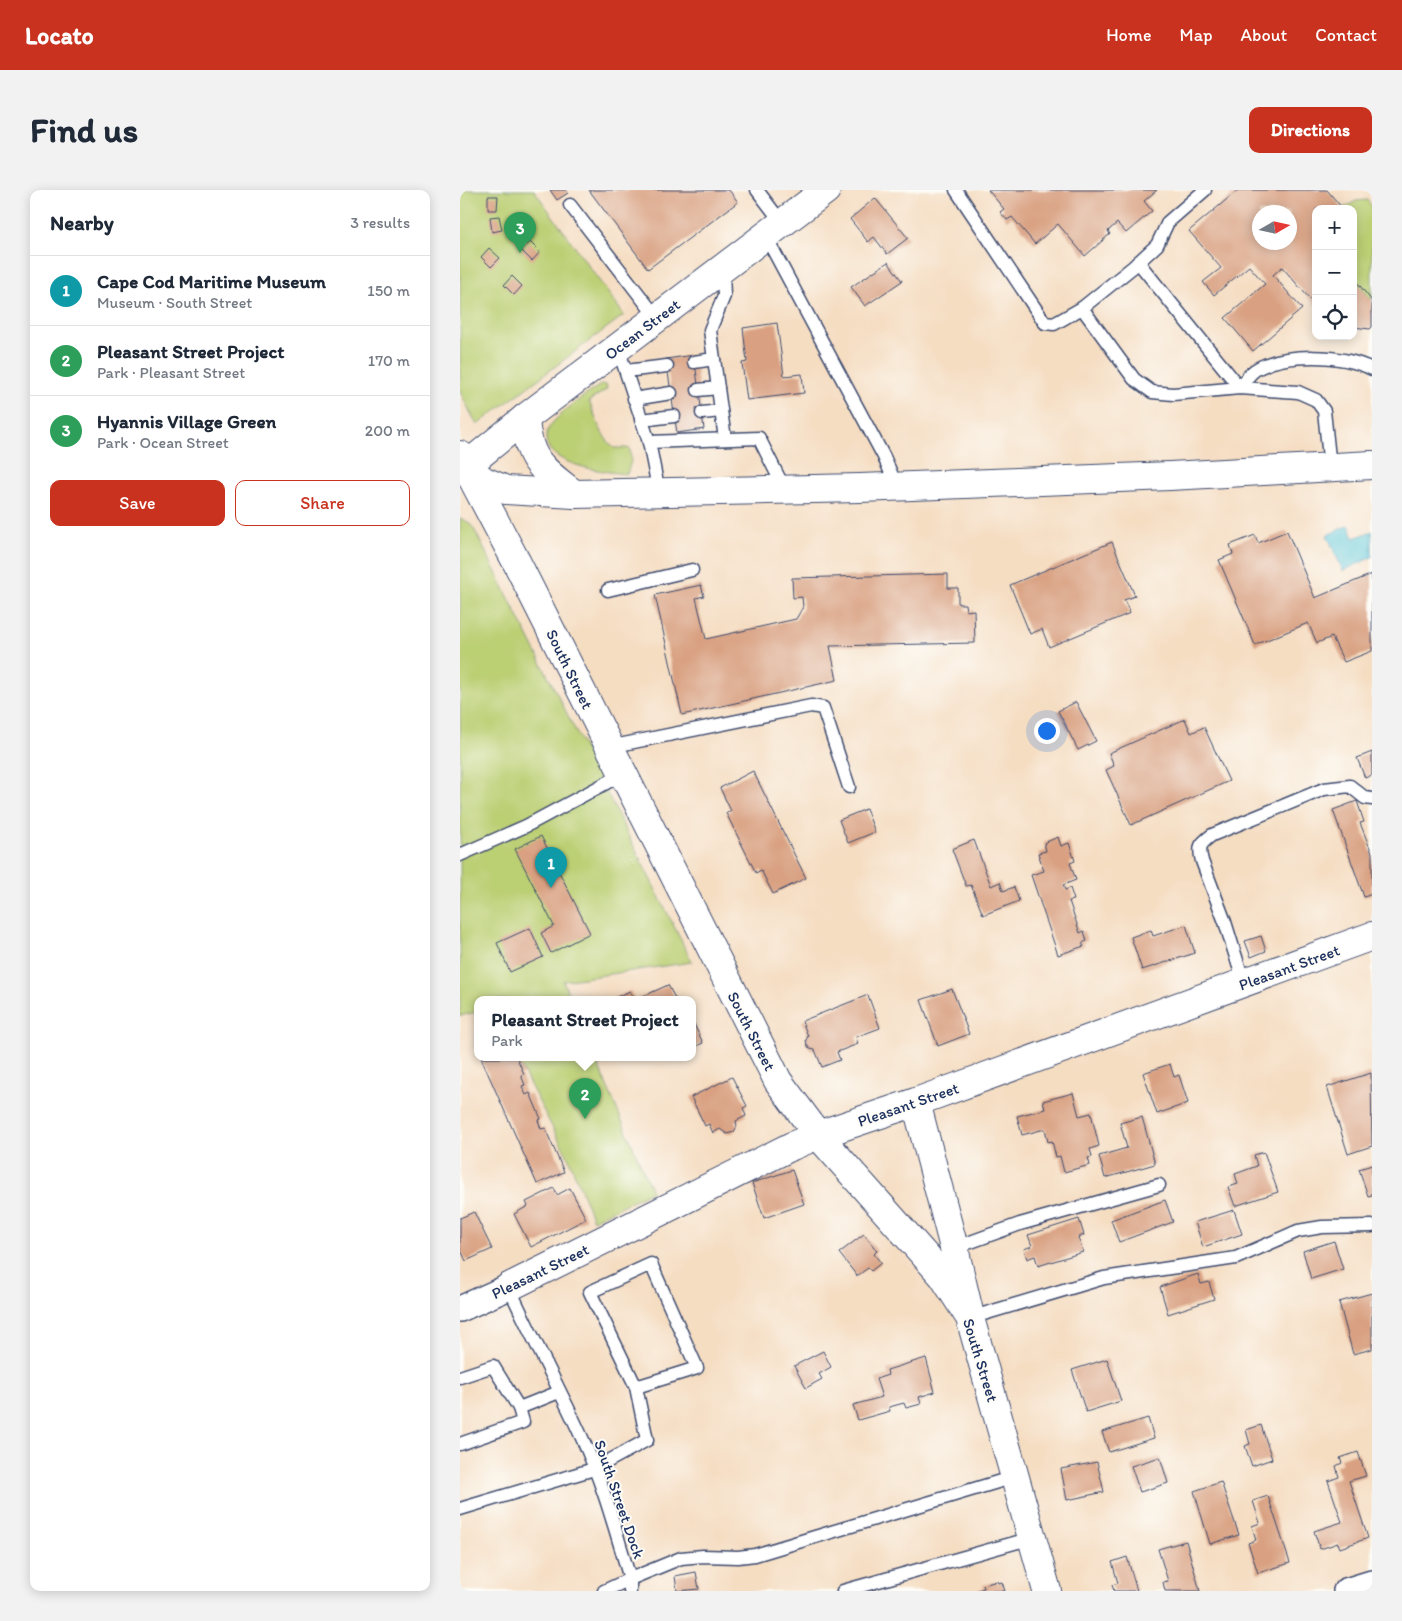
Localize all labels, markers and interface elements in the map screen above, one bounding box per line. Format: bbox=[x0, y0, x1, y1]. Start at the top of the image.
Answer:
text: Locato bbox=[25, 21, 94, 50]
text: Home bbox=[1106, 24, 1152, 46]
text: Map bbox=[1180, 24, 1213, 46]
text: About bbox=[1241, 24, 1287, 46]
text: Contact bbox=[1315, 24, 1377, 46]
button: Directions bbox=[1249, 107, 1372, 153]
text: Find us bbox=[30, 109, 138, 151]
north arrow bbox=[1252, 205, 1297, 250]
map controls bbox=[1312, 205, 1357, 340]
button: + bbox=[1312, 205, 1357, 250]
text: Nearby bbox=[50, 210, 114, 235]
pin: 3 bbox=[504, 212, 536, 253]
text: 3 results bbox=[350, 213, 410, 232]
button: − bbox=[1312, 250, 1357, 295]
text: Cape Cod Maritime Museum bbox=[97, 270, 326, 293]
text: 1 bbox=[62, 281, 70, 300]
text: 150 m bbox=[367, 281, 410, 300]
text: Museum · South Street bbox=[97, 293, 252, 312]
street label: Ocean Street bbox=[601, 295, 684, 364]
button: locate bbox=[1312, 295, 1357, 340]
text: Pleasant Street Project bbox=[97, 340, 284, 363]
text: 2 bbox=[62, 351, 70, 370]
text: 170 m bbox=[368, 351, 410, 370]
text: Park · Pleasant Street bbox=[97, 363, 245, 382]
text: Hyannis Village Green bbox=[97, 410, 276, 433]
text: 3 bbox=[62, 421, 70, 440]
text: 200 m bbox=[365, 421, 410, 440]
text: Park · Ocean Street bbox=[97, 433, 229, 452]
button: Save bbox=[50, 480, 225, 526]
button: Share bbox=[235, 480, 410, 526]
street label: South Street bbox=[542, 626, 597, 712]
your location bbox=[1034, 718, 1060, 744]
pin: 1 bbox=[535, 847, 567, 888]
street label: Pleasant Street bbox=[1236, 940, 1342, 994]
street label: South Street bbox=[724, 988, 780, 1074]
popup bbox=[474, 996, 696, 1061]
text: Pleasant Street Project bbox=[491, 1008, 679, 1031]
text: Park bbox=[491, 1031, 523, 1050]
pin: 2 bbox=[569, 1078, 601, 1119]
street label: Pleasant Street bbox=[855, 1078, 961, 1131]
street label: Pleasant Street bbox=[488, 1240, 592, 1303]
street label: South Street bbox=[959, 1316, 1002, 1404]
street label: South Street Dock bbox=[590, 1437, 649, 1562]

